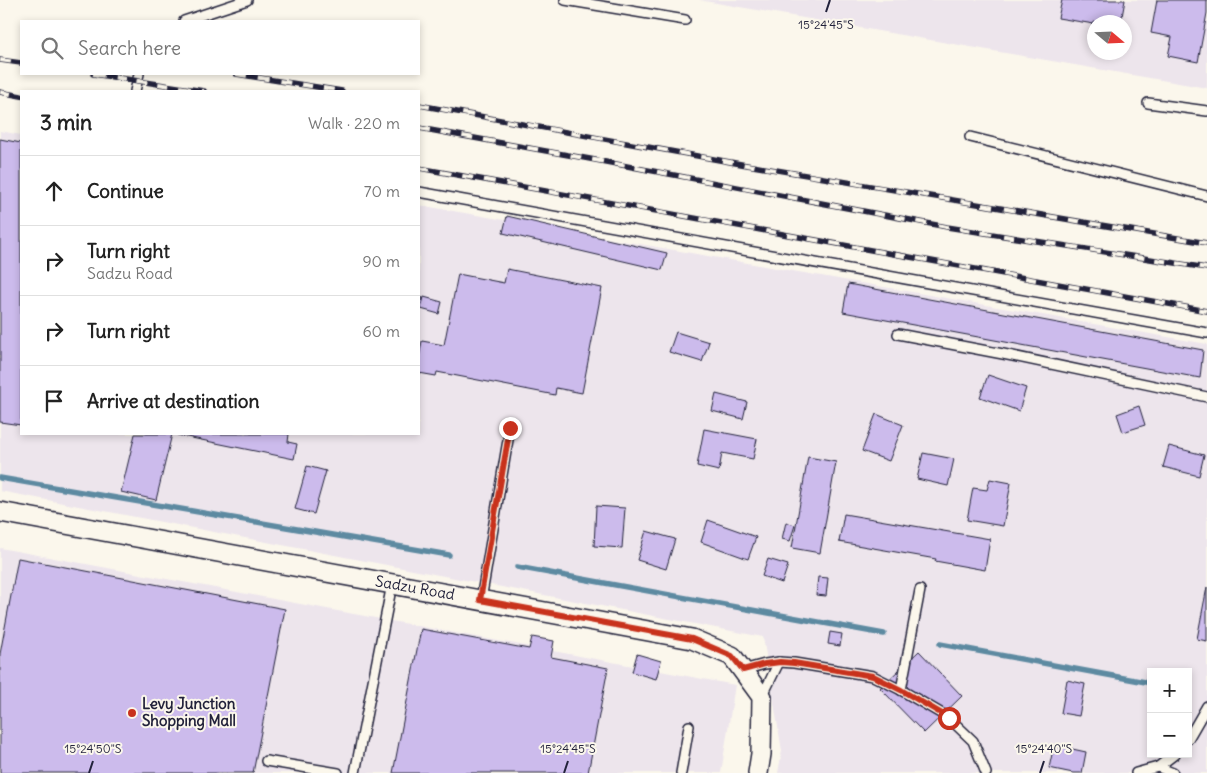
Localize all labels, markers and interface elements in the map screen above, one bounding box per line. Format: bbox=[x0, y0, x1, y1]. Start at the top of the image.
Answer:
north arrow bbox=[1087, 15, 1132, 60]
text: 15°24'45"S bbox=[798, 17, 854, 32]
search box bbox=[20, 20, 420, 75]
icon: search bbox=[38, 34, 66, 62]
text: Search here bbox=[78, 36, 181, 60]
text: 3 min bbox=[40, 109, 92, 136]
text: Walk · 220 m bbox=[308, 113, 400, 133]
icon: ahead bbox=[40, 177, 68, 205]
text: Continue bbox=[87, 179, 164, 203]
text: 70 m bbox=[364, 181, 400, 201]
text: Turn right bbox=[87, 239, 170, 263]
icon: right bbox=[40, 247, 68, 275]
text: 90 m bbox=[362, 251, 400, 271]
text: Sadzu Road bbox=[87, 263, 173, 283]
icon: right bbox=[40, 317, 68, 345]
text: Turn right bbox=[87, 319, 170, 343]
text: 60 m bbox=[362, 321, 400, 341]
icon: arrive bbox=[40, 387, 68, 415]
text: Arrive at destination bbox=[87, 389, 260, 413]
route end bbox=[499, 417, 522, 440]
street label: Sadzu Road bbox=[374, 571, 456, 604]
map controls bbox=[1147, 668, 1192, 758]
button: + bbox=[1147, 668, 1192, 713]
place label: Levy Junction Shopping Mall bbox=[142, 694, 236, 731]
marker: Levy Junction Shopping Mall bbox=[126, 707, 138, 719]
route start bbox=[938, 707, 961, 730]
button: − bbox=[1147, 713, 1192, 758]
text: 15°24'50"S bbox=[65, 741, 122, 756]
text: 15°24'45"S bbox=[540, 741, 596, 756]
text: 15°24'40"S bbox=[1016, 741, 1073, 756]

